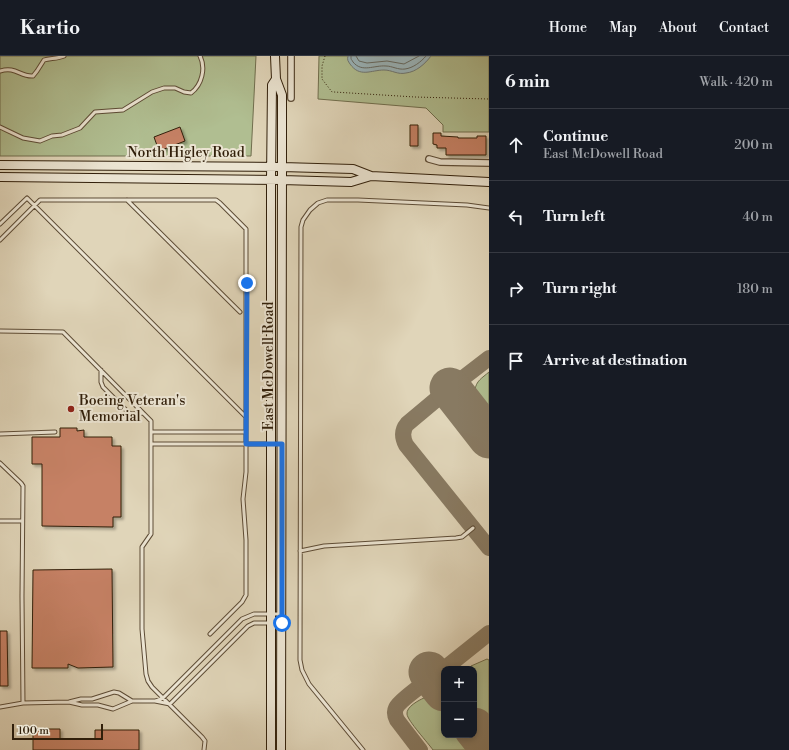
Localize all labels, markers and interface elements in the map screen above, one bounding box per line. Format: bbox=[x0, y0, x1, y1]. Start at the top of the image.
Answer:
text: Kartio bbox=[20, 16, 80, 40]
text: Home bbox=[549, 19, 587, 37]
text: Map bbox=[609, 19, 637, 37]
text: About bbox=[659, 19, 697, 37]
text: Contact bbox=[719, 19, 769, 37]
text: 6 min bbox=[505, 71, 550, 93]
text: Walk · 420 m bbox=[699, 74, 773, 90]
text: Continue bbox=[543, 127, 608, 146]
icon: ahead bbox=[505, 134, 527, 156]
text: 200 m bbox=[734, 137, 773, 153]
street label: North Higley Road bbox=[127, 144, 245, 162]
text: East McDowell Road bbox=[543, 146, 663, 162]
icon: left bbox=[505, 206, 527, 228]
text: Turn left bbox=[543, 207, 605, 226]
text: 40 m bbox=[743, 209, 773, 225]
route end bbox=[238, 274, 256, 292]
icon: right bbox=[505, 278, 527, 300]
text: Turn right bbox=[543, 279, 617, 298]
text: 180 m bbox=[737, 281, 773, 297]
street label: East McDowell Road bbox=[260, 301, 278, 431]
icon: arrive bbox=[505, 350, 527, 372]
text: Arrive at destination bbox=[543, 351, 687, 370]
place label: Boeing Veteran's Memorial bbox=[78, 392, 185, 426]
marker: Boeing Veteran's Memorial bbox=[66, 404, 76, 414]
route start bbox=[273, 614, 291, 632]
map controls bbox=[441, 666, 477, 738]
button: + bbox=[441, 666, 477, 702]
button: − bbox=[441, 702, 477, 738]
scale bar bbox=[12, 722, 103, 741]
text: 100 m bbox=[18, 724, 49, 738]

